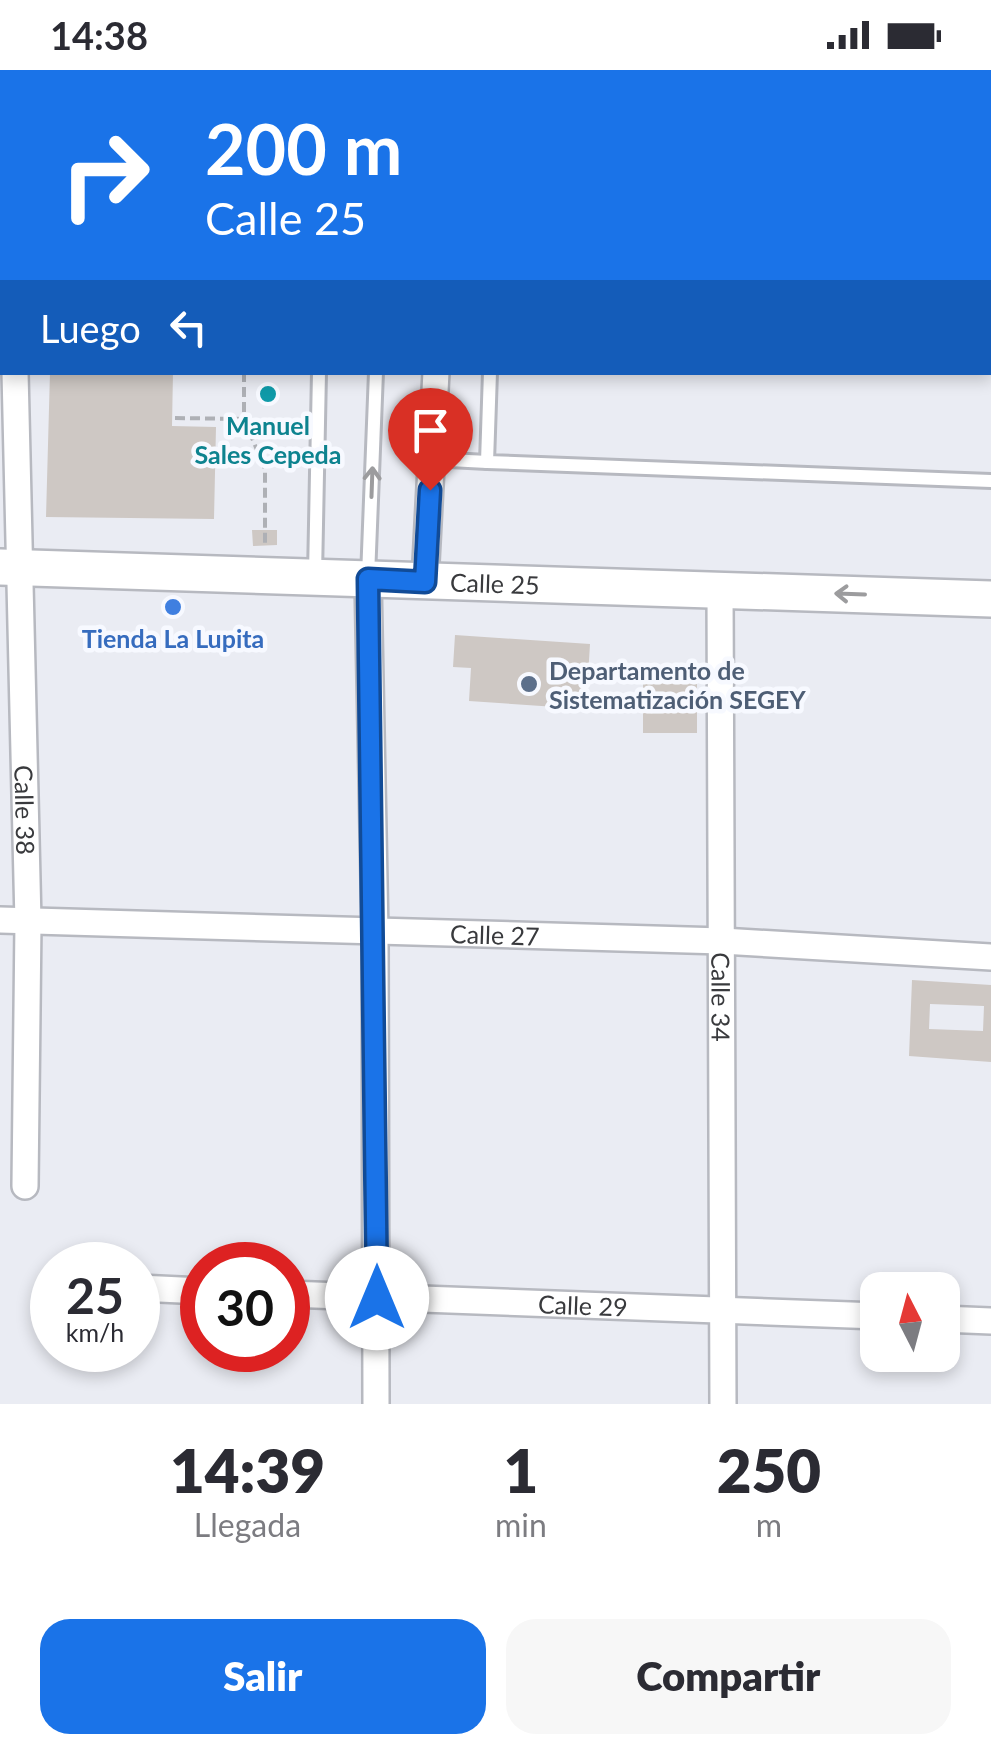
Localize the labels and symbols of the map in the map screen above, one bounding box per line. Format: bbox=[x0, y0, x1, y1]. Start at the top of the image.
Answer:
marker: Manuel Sales Cepeda bbox=[257, 383, 279, 405]
pin bbox=[388, 388, 473, 491]
place label: Manuel Sales Cepeda bbox=[195, 410, 341, 469]
one-way arrow bbox=[362, 466, 381, 498]
street label: Calle 25 bbox=[449, 567, 540, 599]
one-way arrow bbox=[835, 584, 867, 603]
marker: Tienda La Lupita bbox=[162, 596, 184, 618]
place label: Tienda La Lupita bbox=[82, 623, 264, 653]
place label: Departamento de Sistematización SEGEY bbox=[549, 655, 806, 714]
marker: Departamento de Sistematización SEGEY bbox=[518, 673, 540, 695]
street label: Calle 38 bbox=[9, 765, 41, 855]
street label: Calle 27 bbox=[450, 918, 540, 951]
street label: Calle 34 bbox=[706, 952, 737, 1042]
speed limit sign: 30 bbox=[180, 1242, 310, 1372]
position arrow bbox=[325, 1246, 429, 1350]
north arrow bbox=[860, 1272, 960, 1372]
street label: Calle 29 bbox=[537, 1288, 628, 1322]

